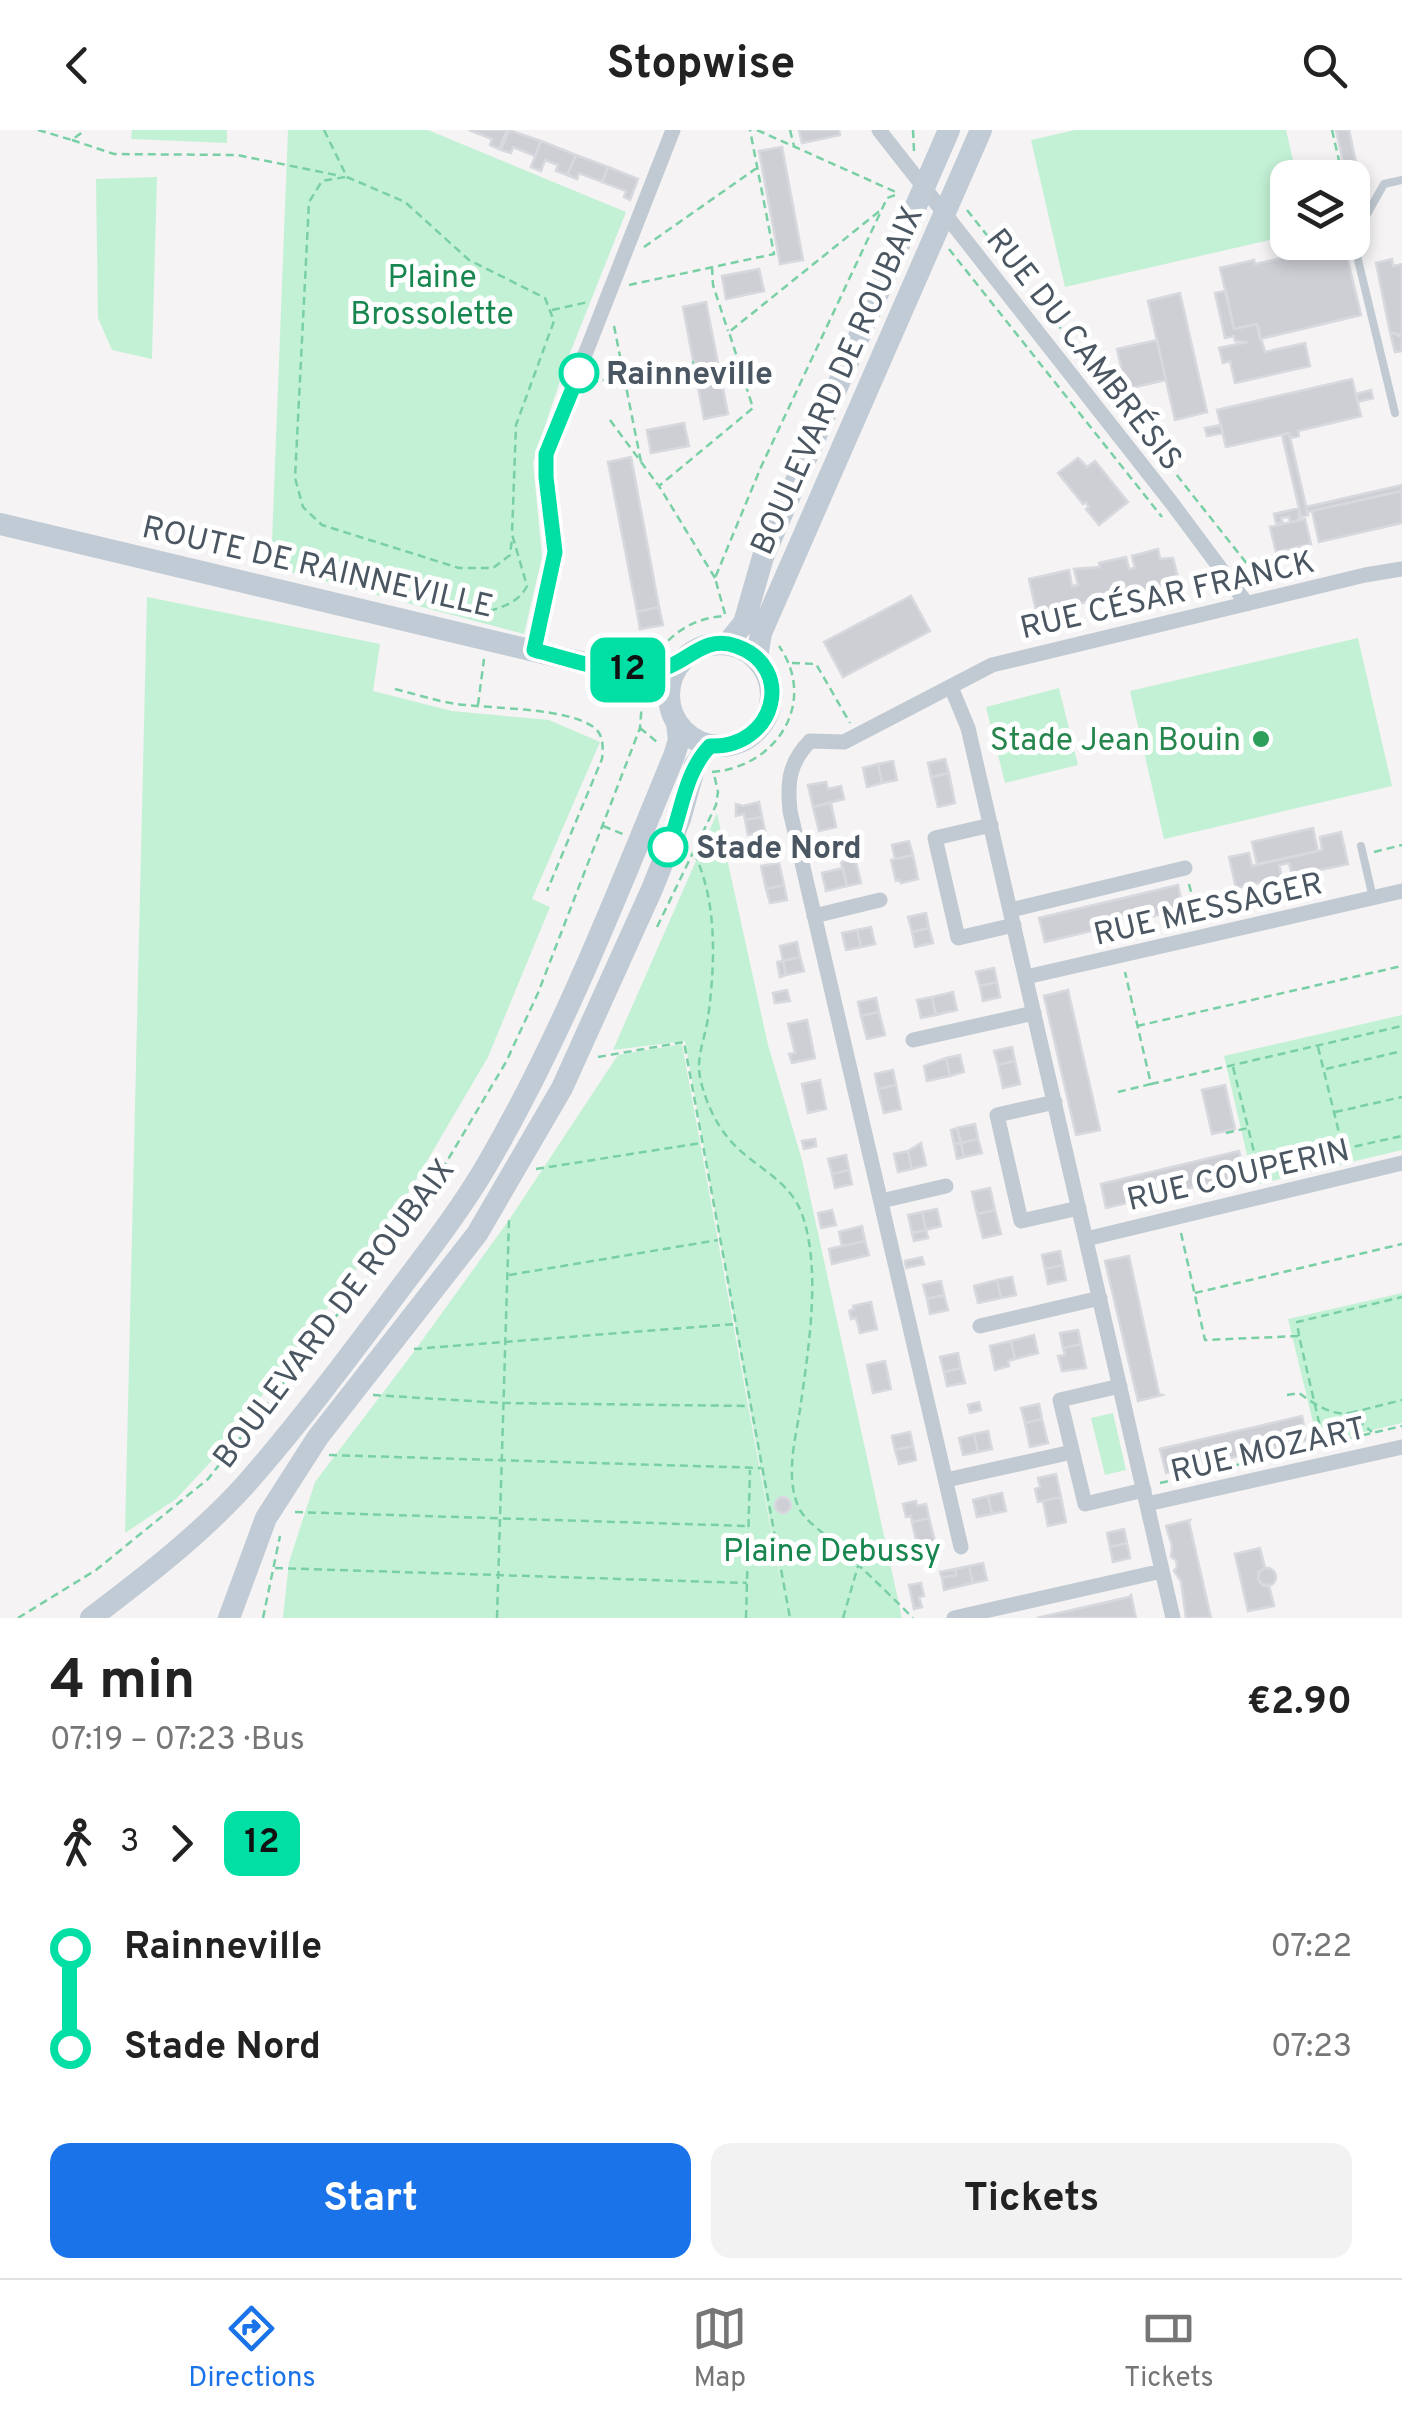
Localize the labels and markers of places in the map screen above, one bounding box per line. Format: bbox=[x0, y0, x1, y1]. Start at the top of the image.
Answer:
marker: Rainneville bbox=[560, 354, 598, 392]
place label: Rainneville bbox=[606, 356, 773, 396]
place label: Stade Jean Bouin bbox=[990, 722, 1241, 762]
marker: Stade Jean Bouin bbox=[1250, 728, 1272, 750]
marker: Stade Nord bbox=[649, 828, 687, 866]
place label: Stade Nord bbox=[696, 830, 862, 870]

